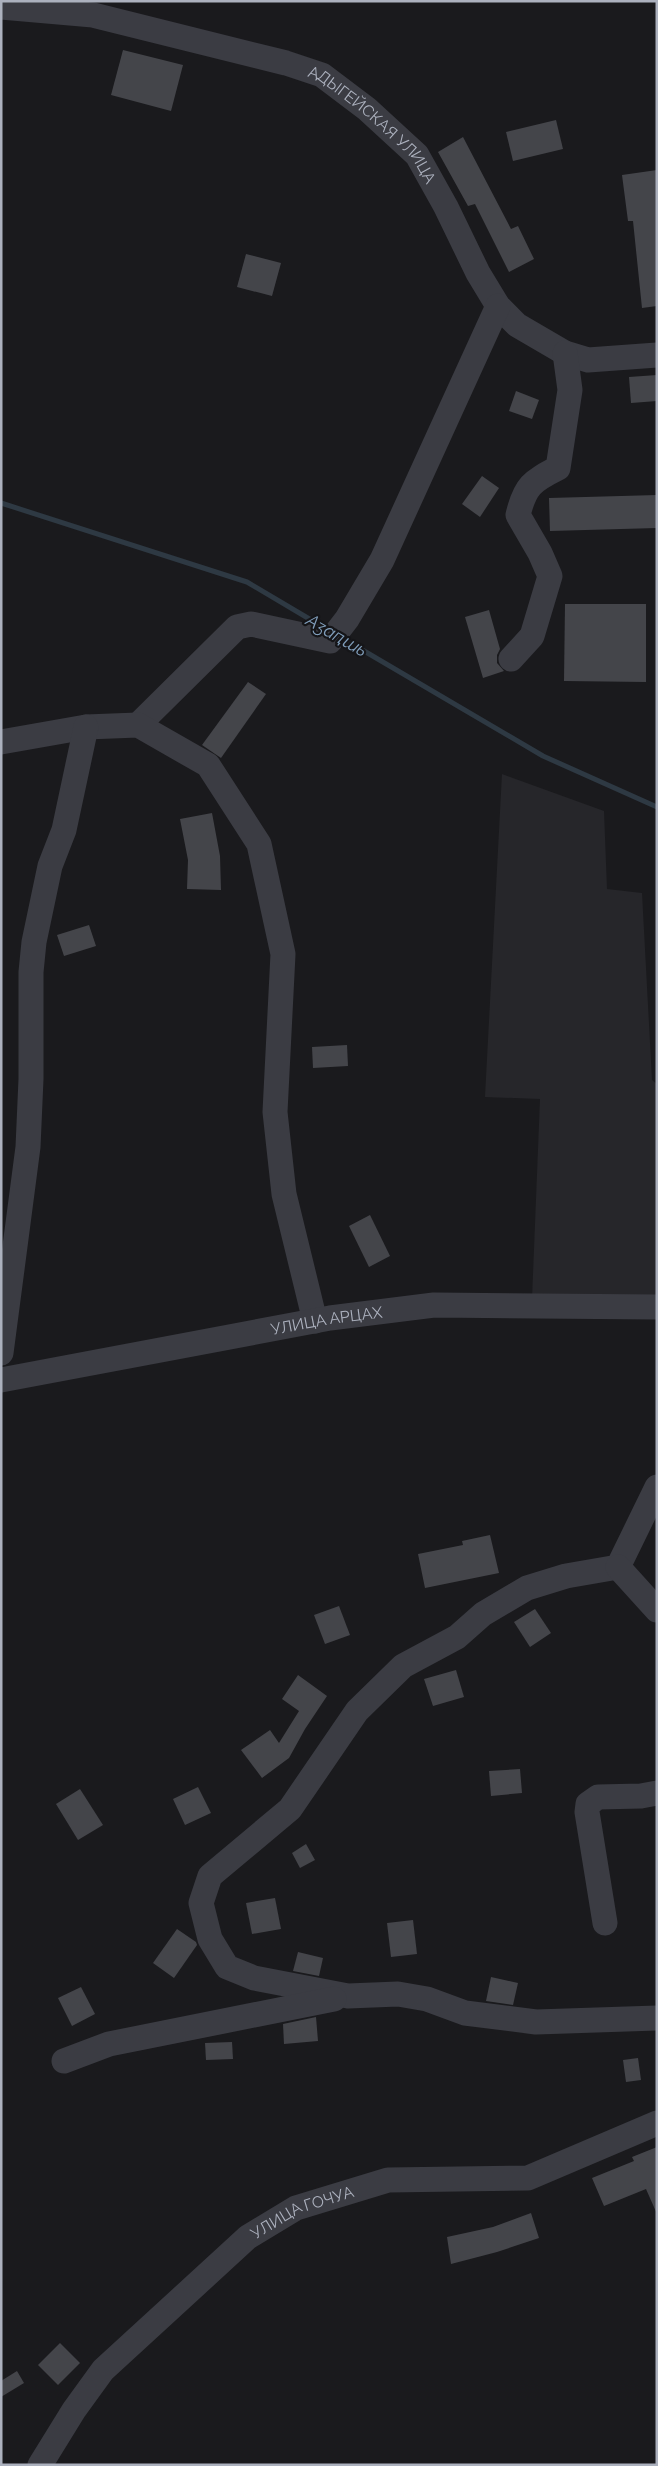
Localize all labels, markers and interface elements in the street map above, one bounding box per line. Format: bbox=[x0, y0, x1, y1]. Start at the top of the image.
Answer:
street label: АДЫГЕЙСКАЯ УЛИЦА bbox=[306, 62, 441, 187]
water label: Аӡаԥшь bbox=[302, 609, 371, 661]
street label: УЛИЦА АРЦАХ bbox=[269, 1302, 384, 1338]
street label: УЛИЦА ГОЧУА bbox=[247, 2181, 356, 2243]

